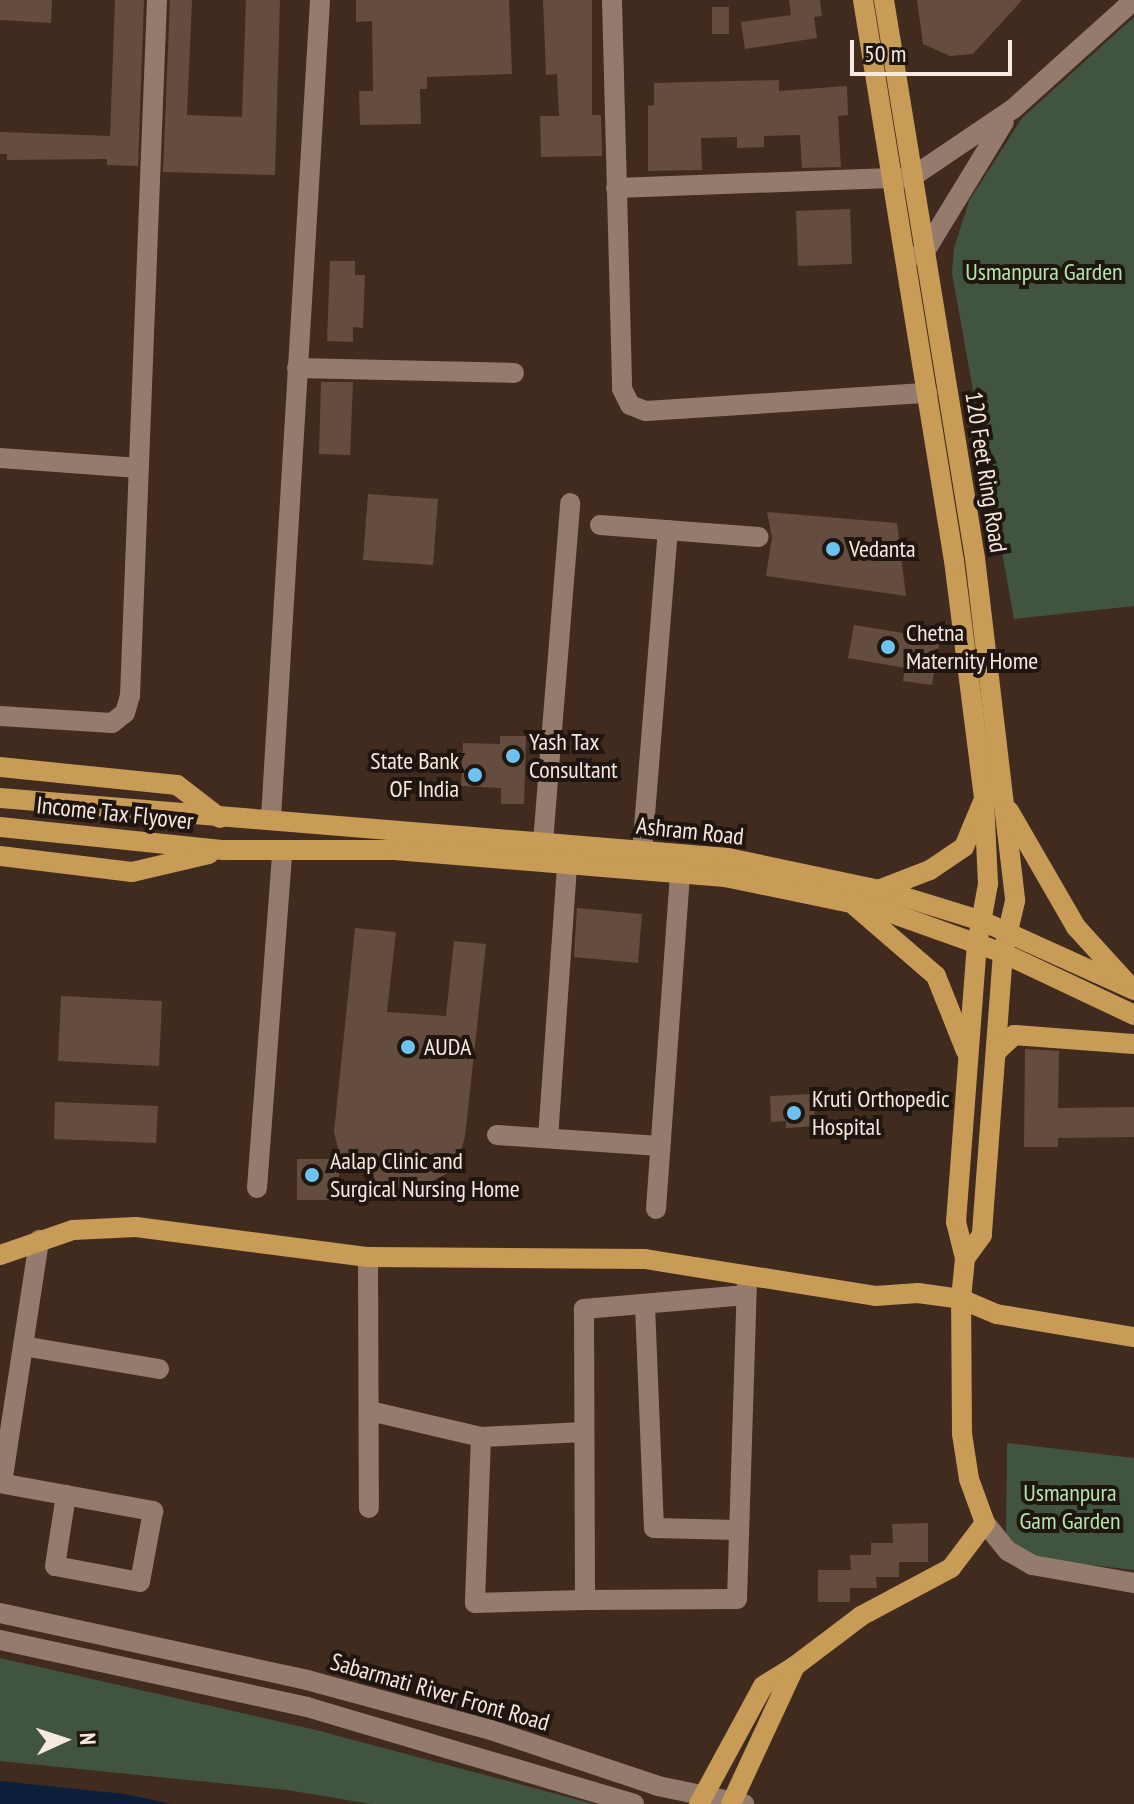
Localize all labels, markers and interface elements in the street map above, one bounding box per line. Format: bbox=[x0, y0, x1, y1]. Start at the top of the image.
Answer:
scale bar bbox=[854, 24, 1016, 74]
text: 50 m bbox=[864, 38, 906, 69]
park label: Usmanpura Garden bbox=[965, 258, 1123, 286]
street label: 120 Feet Ring Road bbox=[959, 390, 1013, 554]
place label: Vedanta bbox=[849, 535, 916, 563]
marker: Vedanta bbox=[824, 540, 842, 558]
place label: Chetna Maternity Home bbox=[906, 619, 1039, 675]
marker: Chetna Maternity Home bbox=[877, 636, 899, 658]
place label: Yash Tax Consultant bbox=[529, 728, 618, 784]
place label: State Bank OF India bbox=[370, 747, 459, 803]
marker: Yash Tax Consultant bbox=[504, 747, 522, 765]
marker: State Bank OF India bbox=[466, 766, 484, 784]
street label: Income Tax Flyover bbox=[34, 790, 196, 836]
street label: Ashram Road bbox=[635, 811, 745, 851]
place label: AUDA bbox=[424, 1033, 471, 1061]
marker: AUDA bbox=[399, 1038, 417, 1056]
place label: Kruti Orthopedic Hospital bbox=[812, 1085, 950, 1141]
marker: Kruti Orthopedic Hospital bbox=[783, 1102, 805, 1124]
place label: Aalap Clinic and Surgical Nursing Home bbox=[330, 1147, 520, 1203]
marker: Aalap Clinic and Surgical Nursing Home bbox=[301, 1164, 323, 1186]
park label: Usmanpura Gam Garden bbox=[1020, 1479, 1120, 1535]
street label: Sabarmati River Front Road bbox=[327, 1647, 553, 1737]
north arrow bbox=[24, 1700, 104, 1780]
text: N bbox=[74, 1732, 102, 1745]

